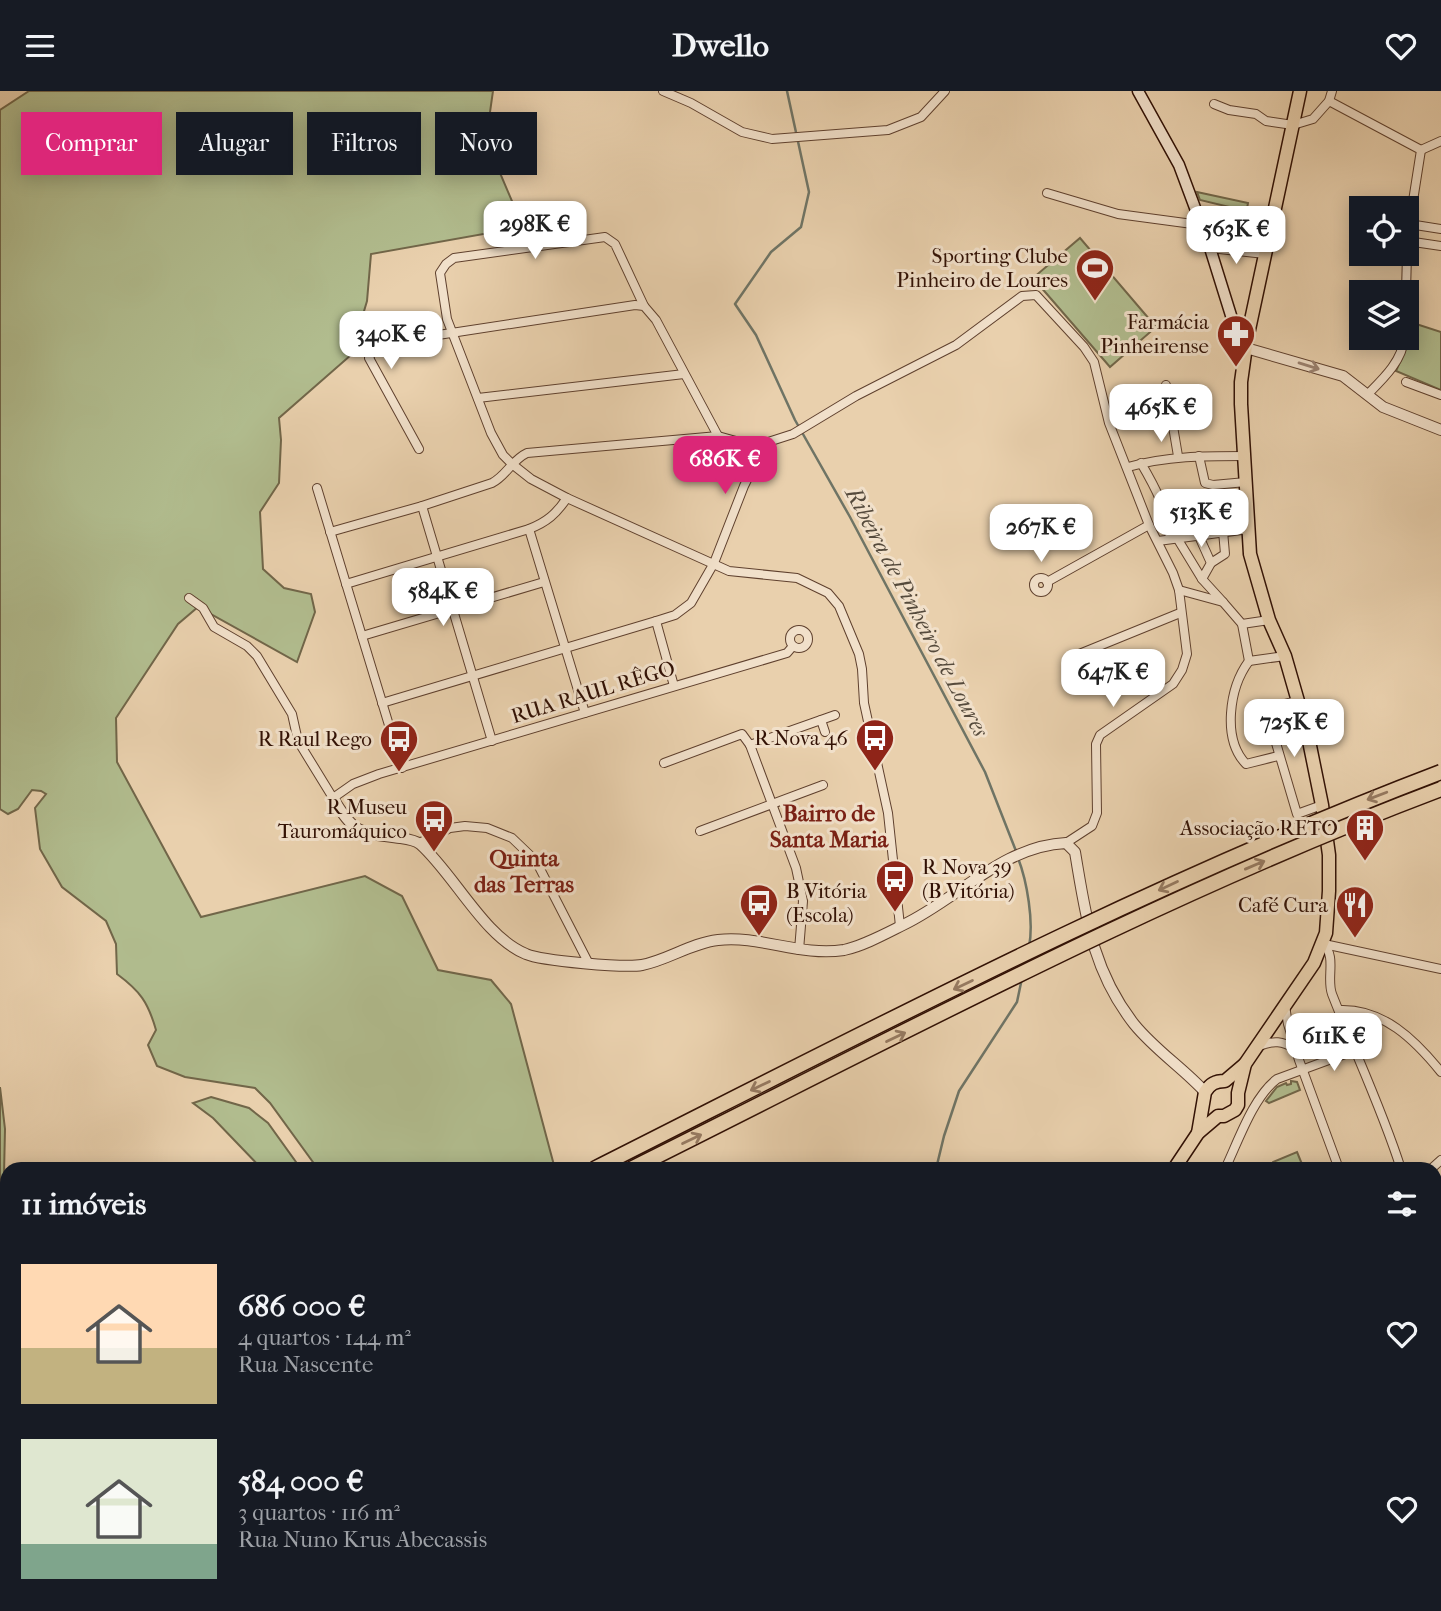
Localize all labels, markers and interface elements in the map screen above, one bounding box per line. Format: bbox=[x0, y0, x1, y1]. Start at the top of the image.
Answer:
icon: menu bbox=[21, 27, 59, 65]
text: Dwello bbox=[672, 27, 769, 64]
icon: heart bbox=[1382, 27, 1420, 65]
chip: Comprar bbox=[21, 112, 162, 175]
chip: Alugar bbox=[176, 112, 293, 175]
chip: Filtros bbox=[307, 112, 421, 175]
chip: Novo bbox=[435, 112, 537, 175]
map controls bbox=[1349, 196, 1419, 350]
button: locate bbox=[1349, 196, 1419, 266]
pin: 298K € bbox=[478, 201, 592, 261]
pin: 563K € bbox=[1179, 207, 1293, 266]
text: 298K € bbox=[500, 210, 570, 237]
text: 563K € bbox=[1202, 215, 1270, 242]
place label: Sporting Clube Pinheiro de Loures bbox=[896, 244, 1068, 292]
sports icon: Sporting Clube Pinheiro de Loures bbox=[1074, 247, 1116, 302]
button: layers bbox=[1349, 280, 1419, 350]
place label: Farmácia Pinheirense bbox=[1100, 310, 1209, 358]
pin: 340K € bbox=[334, 311, 448, 371]
pharmacy icon: Farmácia Pinheirense bbox=[1215, 313, 1257, 368]
text: 340K € bbox=[355, 320, 427, 347]
one-way arrow bbox=[1298, 360, 1320, 373]
pin: 465K € bbox=[1104, 385, 1218, 444]
text: 465K € bbox=[1125, 393, 1197, 420]
pin: 686K € bbox=[668, 437, 782, 496]
text: 686K € bbox=[689, 445, 761, 472]
water label: Ribeira de Pinheiro de Loures bbox=[839, 481, 995, 742]
pin: 513K € bbox=[1144, 489, 1258, 549]
text: 513K € bbox=[1170, 498, 1232, 525]
pin: 267K € bbox=[984, 505, 1098, 564]
text: 267K € bbox=[1006, 513, 1076, 540]
pin: 584K € bbox=[386, 568, 500, 628]
text: 584K € bbox=[408, 577, 478, 604]
pin: 647K € bbox=[1056, 649, 1170, 709]
street label: RUA RAUL RÊGO bbox=[508, 656, 678, 728]
text: 647K € bbox=[1077, 658, 1149, 685]
pin: 725K € bbox=[1237, 699, 1351, 759]
text: 725K € bbox=[1260, 708, 1328, 735]
bus stop icon: R Nova 46 bbox=[854, 717, 896, 772]
bus stop icon: R Raul Rego bbox=[378, 718, 420, 773]
place label: R Nova 46 bbox=[754, 726, 849, 750]
place label: R Raul Rego bbox=[258, 727, 372, 751]
one-way arrow bbox=[1367, 791, 1389, 803]
place label: R Museu Tauromáquico bbox=[278, 795, 407, 843]
bus stop icon: R Museu Tauromáquico bbox=[413, 798, 455, 853]
district label: Bairro de Santa Maria bbox=[770, 800, 890, 853]
building icon: Associação RETO bbox=[1344, 807, 1386, 862]
place label: Associação RETO bbox=[1179, 816, 1338, 840]
district label: Quinta das Terras bbox=[474, 845, 575, 898]
place label: R Nova 39 (B Vitória) bbox=[922, 855, 1015, 903]
one-way arrow bbox=[1244, 857, 1266, 870]
bus stop icon: R Nova 39 (B Vitória) bbox=[874, 858, 916, 913]
place label: B Vitória (Escola) bbox=[786, 879, 867, 927]
one-way arrow bbox=[1158, 880, 1179, 893]
bus stop icon: B Vitória (Escola) bbox=[738, 882, 780, 937]
restaurant icon: Café Cura bbox=[1334, 884, 1376, 939]
place label: Café Cura bbox=[1238, 893, 1328, 917]
one-way arrow bbox=[953, 978, 974, 992]
pin: 611K € bbox=[1277, 1013, 1391, 1073]
text: 611K € bbox=[1302, 1022, 1366, 1049]
one-way arrow bbox=[885, 1030, 906, 1044]
one-way arrow bbox=[750, 1080, 771, 1093]
one-way arrow bbox=[681, 1131, 702, 1145]
icon: filters bbox=[1383, 1185, 1421, 1223]
text: 11 imóveis bbox=[21, 1187, 146, 1222]
text: 686 000 € bbox=[238, 1289, 366, 1324]
icon: home bbox=[77, 1292, 161, 1376]
icon: heart bbox=[1383, 1315, 1421, 1353]
text: 4 quartos · 144 m² bbox=[238, 1324, 411, 1351]
text: Rua Nascente bbox=[238, 1351, 373, 1378]
text: 584 000 € bbox=[238, 1464, 364, 1499]
icon: home bbox=[77, 1467, 161, 1551]
icon: heart bbox=[1383, 1490, 1421, 1528]
text: 3 quartos · 116 m² bbox=[238, 1499, 400, 1526]
text: Rua Nuno Krus Abecassis bbox=[238, 1526, 487, 1553]

